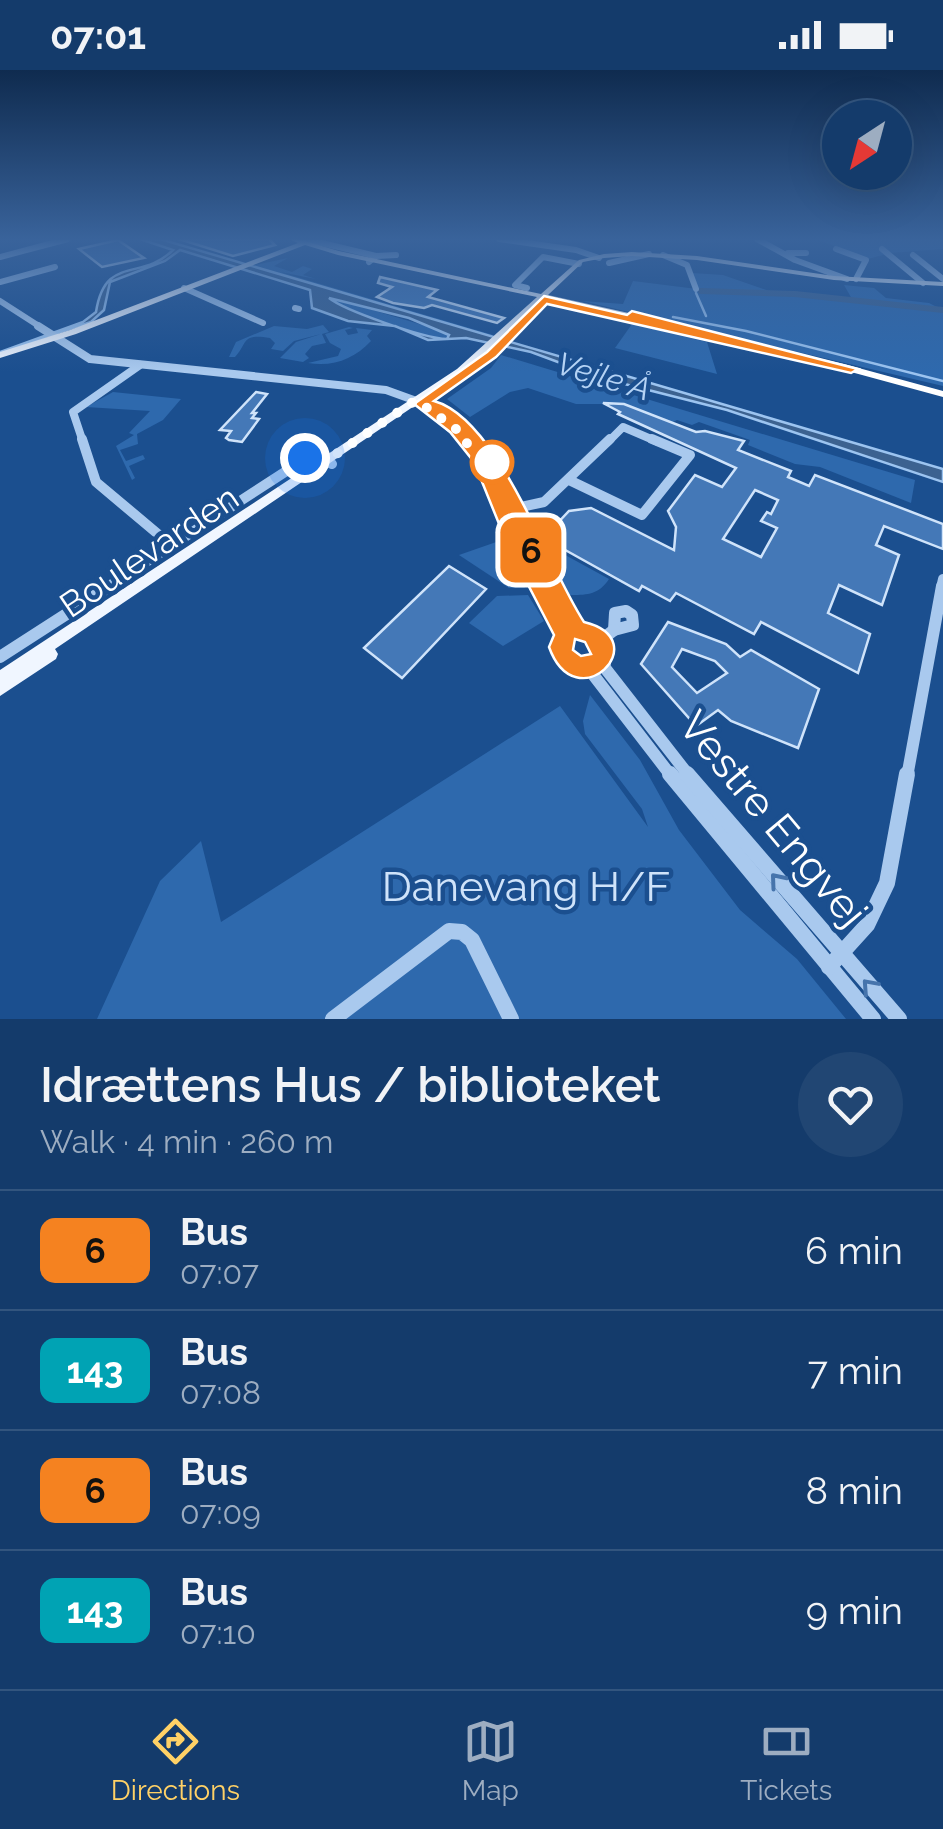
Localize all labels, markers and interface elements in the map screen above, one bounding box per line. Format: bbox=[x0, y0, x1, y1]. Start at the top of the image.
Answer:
text: 07:01 bbox=[50, 13, 146, 58]
north arrow bbox=[822, 100, 912, 190]
map controls bbox=[822, 100, 912, 190]
water label: Vejle Å bbox=[552, 344, 656, 408]
your location bbox=[280, 433, 330, 483]
unlabelled marker bbox=[471, 441, 513, 483]
street label: Boulevarden bbox=[52, 476, 246, 626]
line badge: 6 bbox=[498, 518, 564, 582]
text: 6 bbox=[520, 530, 542, 571]
street label: Vestre Engvej bbox=[669, 701, 877, 937]
park label: Danevang H/F bbox=[382, 862, 670, 911]
one-way arrow bbox=[770, 874, 788, 892]
one-way arrow bbox=[863, 980, 881, 998]
button: heart bbox=[798, 1052, 903, 1157]
text: Idrættens Hus / biblioteket bbox=[40, 1057, 661, 1113]
text: Walk · 4 min · 260 m bbox=[40, 1123, 333, 1160]
text: Bus bbox=[180, 1209, 248, 1254]
text: 6 min bbox=[805, 1228, 903, 1273]
text: 6 bbox=[84, 1230, 106, 1271]
text: 07:07 bbox=[180, 1254, 259, 1291]
text: Bus bbox=[180, 1329, 248, 1374]
text: 7 min bbox=[808, 1348, 903, 1393]
text: 143 bbox=[67, 1350, 123, 1391]
text: 07:08 bbox=[180, 1374, 261, 1411]
text: Bus bbox=[180, 1449, 248, 1494]
text: 8 min bbox=[805, 1468, 903, 1513]
text: 6 bbox=[84, 1470, 106, 1511]
text: 07:09 bbox=[180, 1494, 261, 1531]
text: Bus bbox=[180, 1569, 248, 1614]
text: 9 min bbox=[806, 1588, 903, 1633]
text: 143 bbox=[67, 1590, 123, 1631]
text: 07:10 bbox=[180, 1614, 256, 1651]
tab: Directions bbox=[111, 1714, 240, 1807]
tab: Map bbox=[462, 1714, 519, 1807]
tab: Tickets bbox=[740, 1714, 832, 1807]

